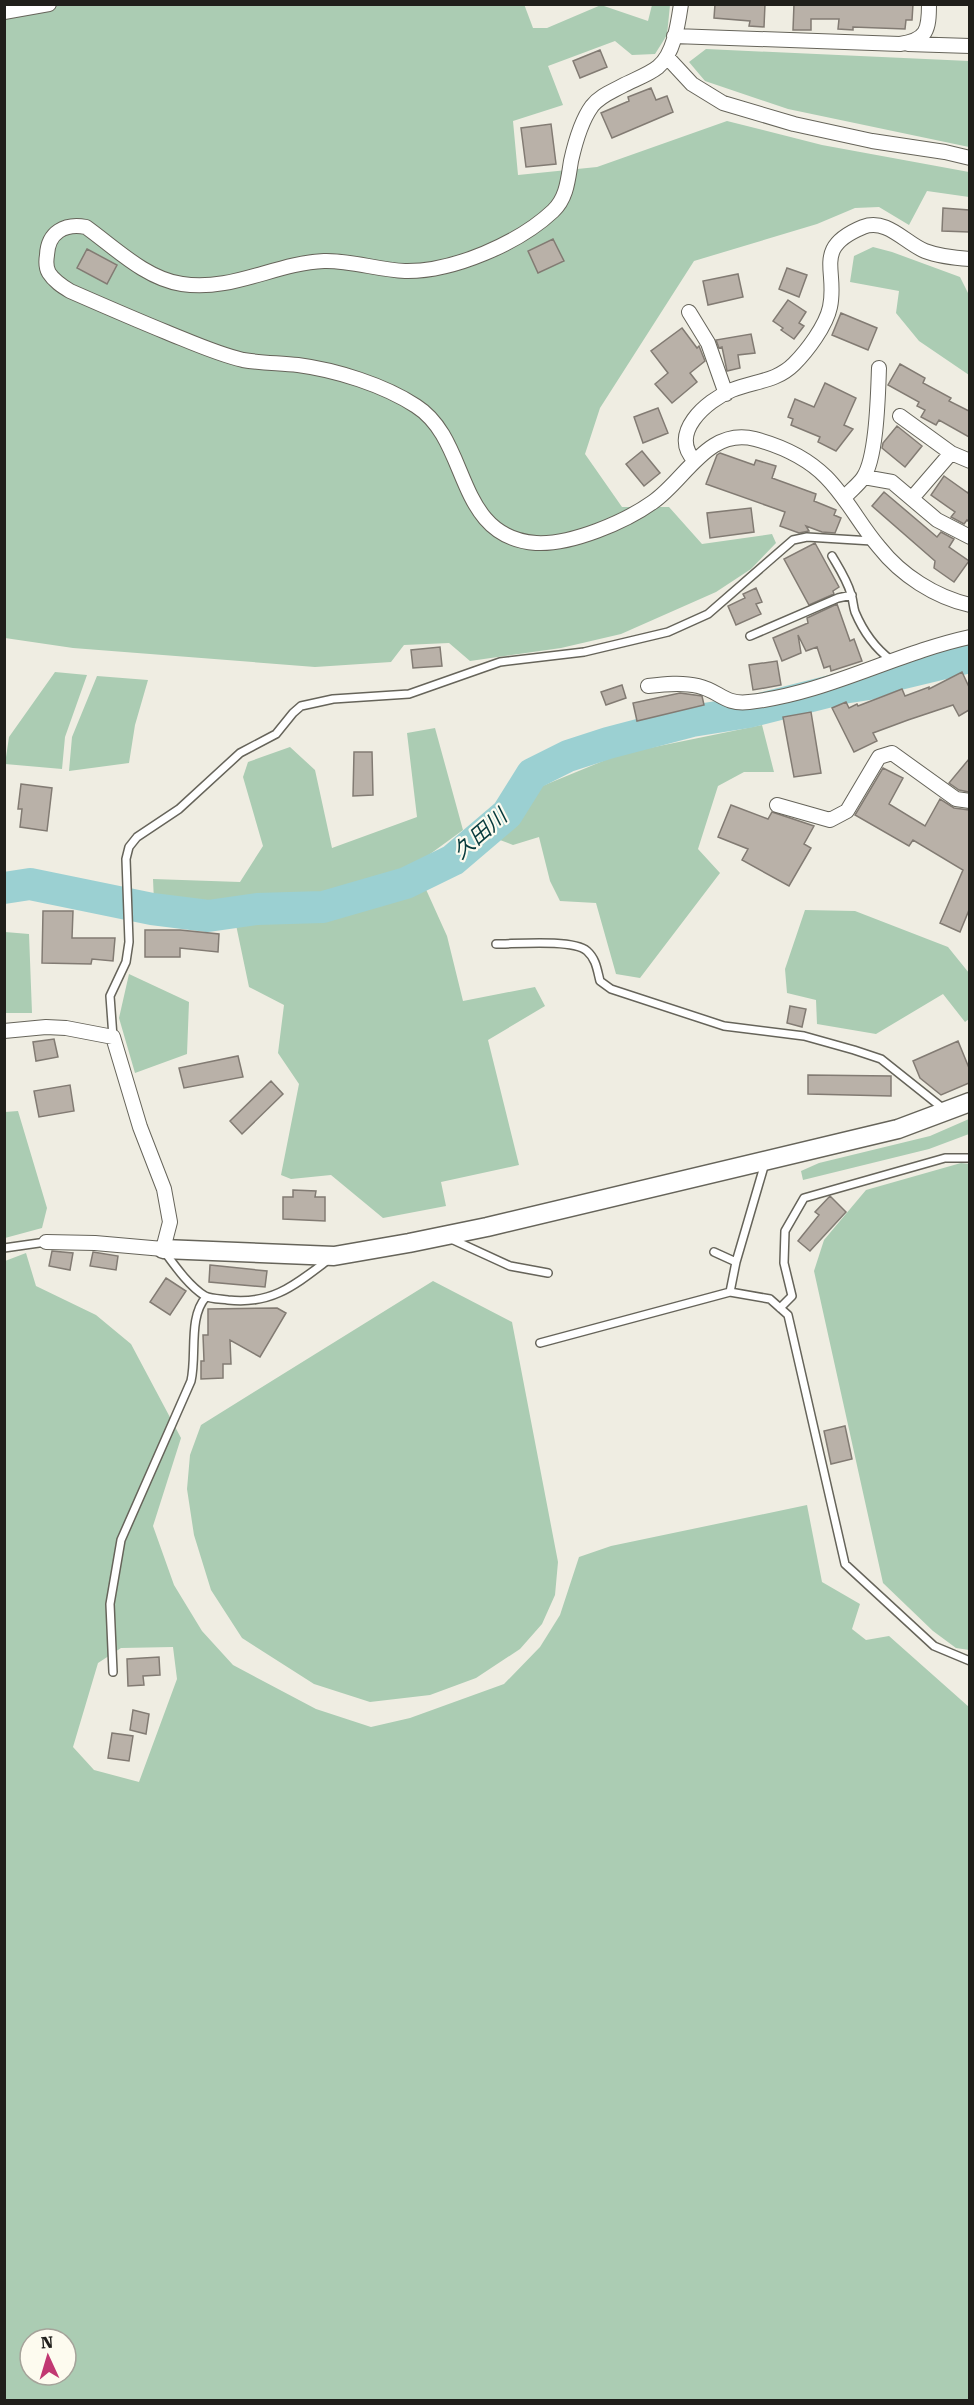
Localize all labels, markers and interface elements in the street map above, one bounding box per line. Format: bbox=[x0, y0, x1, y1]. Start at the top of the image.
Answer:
water label: 久田川 bbox=[448, 803, 513, 864]
north arrow bbox=[18, 2327, 78, 2387]
text: N bbox=[40, 2333, 54, 2352]

